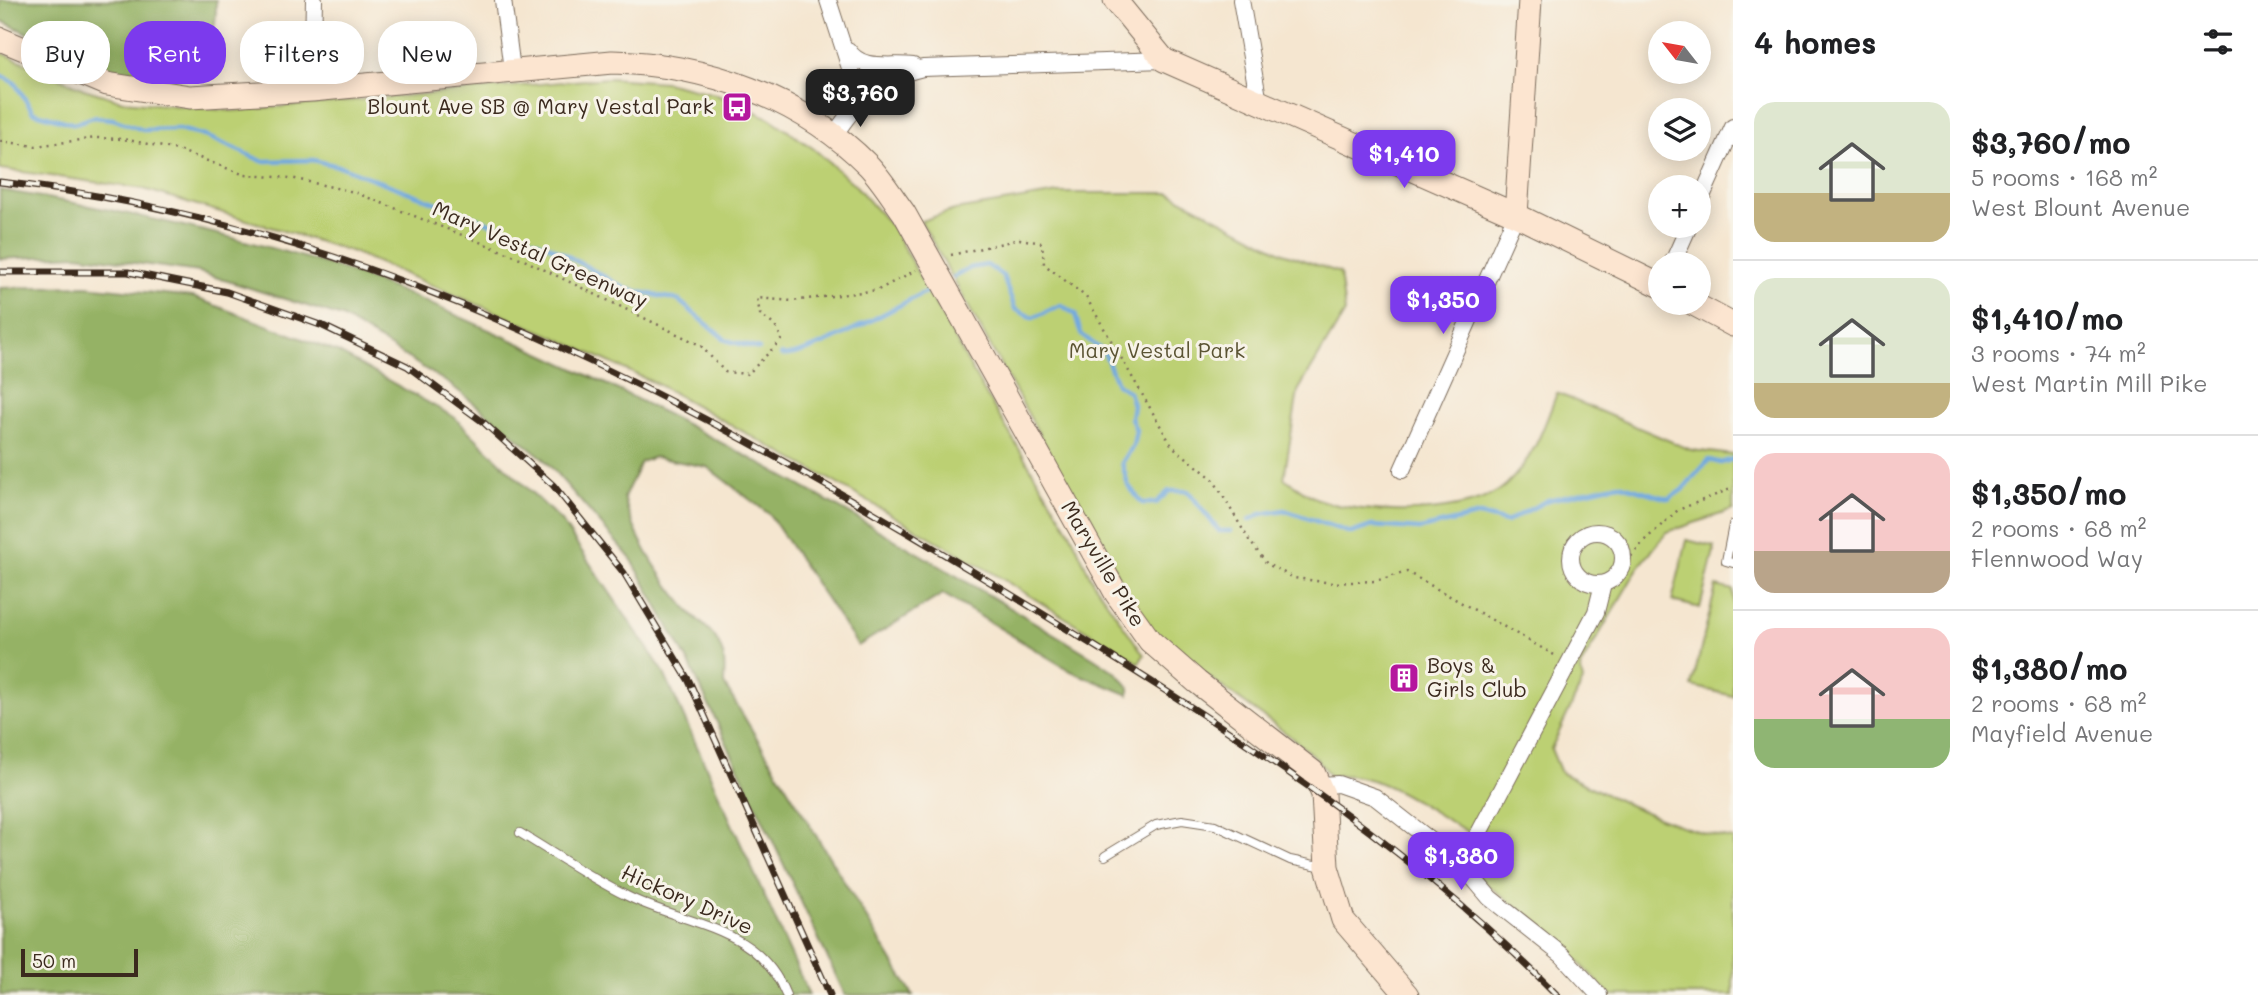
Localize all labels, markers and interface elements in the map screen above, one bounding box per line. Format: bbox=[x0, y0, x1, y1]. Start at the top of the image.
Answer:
chip: Buy bbox=[21, 21, 110, 84]
chip: Rent bbox=[124, 21, 226, 84]
chip: Filters bbox=[240, 21, 364, 84]
chip: New bbox=[378, 21, 477, 84]
north arrow bbox=[1648, 21, 1712, 84]
map controls bbox=[1648, 21, 1711, 315]
text: 4 homes bbox=[1754, 22, 1876, 62]
icon: filters bbox=[2199, 23, 2237, 61]
pin: $3,760 bbox=[803, 69, 917, 129]
text: $3,760 bbox=[822, 77, 898, 107]
bus stop icon: Blount Ave SB @ Mary Vestal Park bbox=[720, 90, 754, 124]
place label: Blount Ave SB @ Mary Vestal Park bbox=[367, 92, 714, 119]
button: layers bbox=[1648, 98, 1711, 161]
text: $3,760/mo bbox=[1971, 122, 2130, 162]
pin: $1,410 bbox=[1347, 130, 1461, 190]
icon: home bbox=[1810, 130, 1894, 214]
text: $1,410 bbox=[1368, 138, 1440, 168]
text: 5 rooms · 168 m² bbox=[1971, 162, 2157, 192]
button: + bbox=[1648, 175, 1711, 238]
text: West Blount Avenue bbox=[1971, 192, 2190, 222]
street label: Mary Vestal Greenway bbox=[429, 194, 653, 313]
button: − bbox=[1648, 252, 1711, 315]
pin: $1,350 bbox=[1386, 276, 1500, 336]
text: $1,350 bbox=[1406, 284, 1480, 314]
text: $1,410/mo bbox=[1971, 298, 2123, 338]
icon: home bbox=[1810, 306, 1894, 390]
park label: Mary Vestal Park bbox=[1069, 336, 1245, 363]
text: 3 rooms · 74 m² bbox=[1971, 338, 2146, 368]
text: West Martin Mill Pike bbox=[1971, 368, 2207, 398]
text: $1,350/mo bbox=[1971, 473, 2126, 513]
icon: home bbox=[1810, 481, 1894, 565]
street label: Maryville Pike bbox=[1056, 495, 1153, 631]
text: 2 rooms · 68 m² bbox=[1971, 513, 2146, 543]
text: Flennwood Way bbox=[1971, 543, 2143, 573]
text: $1,380/mo bbox=[1971, 648, 2127, 688]
place label: Boys & Girls Club bbox=[1427, 651, 1527, 702]
icon: home bbox=[1810, 656, 1894, 740]
building icon: Boys & Girls Club bbox=[1387, 661, 1421, 695]
text: 2 rooms · 68 m² bbox=[1971, 688, 2146, 718]
text: Mayfield Avenue bbox=[1971, 718, 2153, 748]
pin: $1,380 bbox=[1404, 832, 1518, 892]
text: $1,380 bbox=[1424, 840, 1498, 870]
street label: Hickory Drive bbox=[618, 858, 758, 940]
scale bar bbox=[21, 946, 138, 978]
text: 50 m bbox=[32, 948, 76, 973]

